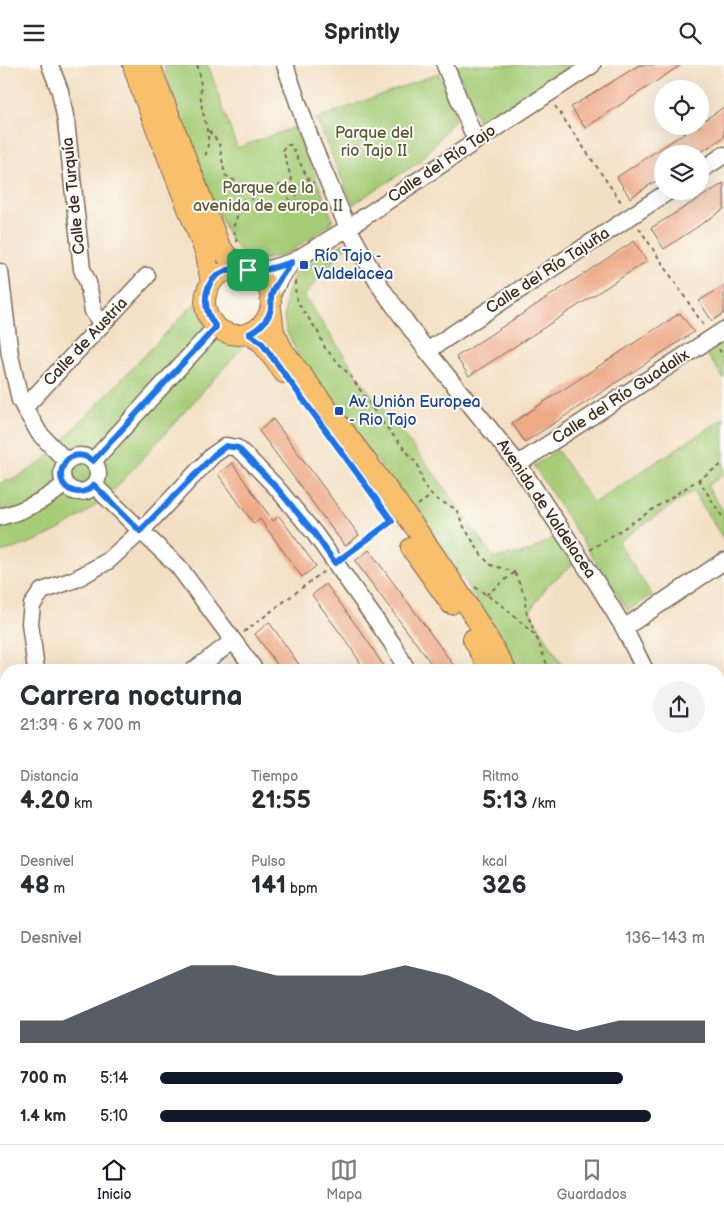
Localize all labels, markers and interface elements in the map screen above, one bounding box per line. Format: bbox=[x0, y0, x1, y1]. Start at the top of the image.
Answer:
icon: menu bbox=[20, 19, 48, 47]
text: Sprintly bbox=[324, 19, 400, 46]
icon: search bbox=[676, 19, 704, 47]
map controls bbox=[654, 80, 709, 200]
button: locate bbox=[654, 80, 709, 135]
street label: Calle del Río Tajo bbox=[385, 121, 499, 207]
park label: Parque del rio Tajo II bbox=[335, 124, 413, 161]
street label: Calle de Turquía bbox=[58, 137, 90, 255]
button: layers bbox=[654, 145, 709, 200]
park label: Parque de la avenida de europa II bbox=[193, 179, 343, 216]
street label: Calle del Río Tajuña bbox=[483, 224, 613, 318]
place label: Río Tajo - Valdelacea bbox=[314, 247, 393, 284]
pin bbox=[227, 249, 269, 291]
icon: arrive bbox=[234, 256, 262, 284]
marker: Río Tajo - Valdelacea bbox=[298, 259, 310, 271]
street label: Calle de Austria bbox=[40, 294, 132, 390]
street label: Calle del Río Guadalix bbox=[549, 345, 693, 448]
place label: Av. Unión Europea - Rio Tajo bbox=[349, 393, 481, 430]
marker: Av. Unión Europea - Rio Tajo bbox=[333, 405, 345, 417]
street label: Avenida de Valdelacea bbox=[492, 436, 600, 582]
text: Carrera nocturna bbox=[20, 680, 243, 713]
button: share bbox=[653, 681, 705, 733]
text: 21:39 · 6 × 700 m bbox=[20, 716, 141, 735]
text: Distancia bbox=[20, 768, 79, 785]
text: Tiempo bbox=[251, 768, 298, 785]
text: Ritmo bbox=[482, 768, 519, 785]
text: 4.20 bbox=[20, 785, 70, 816]
text: 21:55 bbox=[251, 785, 311, 816]
text: 5:13 bbox=[482, 785, 528, 816]
text: km bbox=[70, 795, 93, 812]
text: /km bbox=[528, 795, 556, 812]
text: Desnivel bbox=[20, 853, 74, 870]
text: Pulso bbox=[251, 853, 286, 870]
text: kcal bbox=[482, 853, 507, 870]
text: 48 bbox=[20, 870, 50, 901]
text: 141 bbox=[251, 870, 286, 901]
text: 326 bbox=[482, 870, 527, 901]
text: m bbox=[50, 880, 65, 897]
text: bpm bbox=[286, 880, 318, 897]
text: Desnivel bbox=[20, 929, 82, 948]
text: 136–143 m bbox=[625, 929, 705, 948]
text: 700 m bbox=[20, 1069, 67, 1088]
text: 5:14 bbox=[100, 1069, 128, 1088]
text: 1.4 km bbox=[20, 1107, 66, 1126]
text: 5:10 bbox=[100, 1107, 128, 1126]
tab: Inicio bbox=[97, 1156, 132, 1203]
tab: Mapa bbox=[326, 1156, 362, 1203]
tab: Guardados bbox=[557, 1156, 627, 1203]

